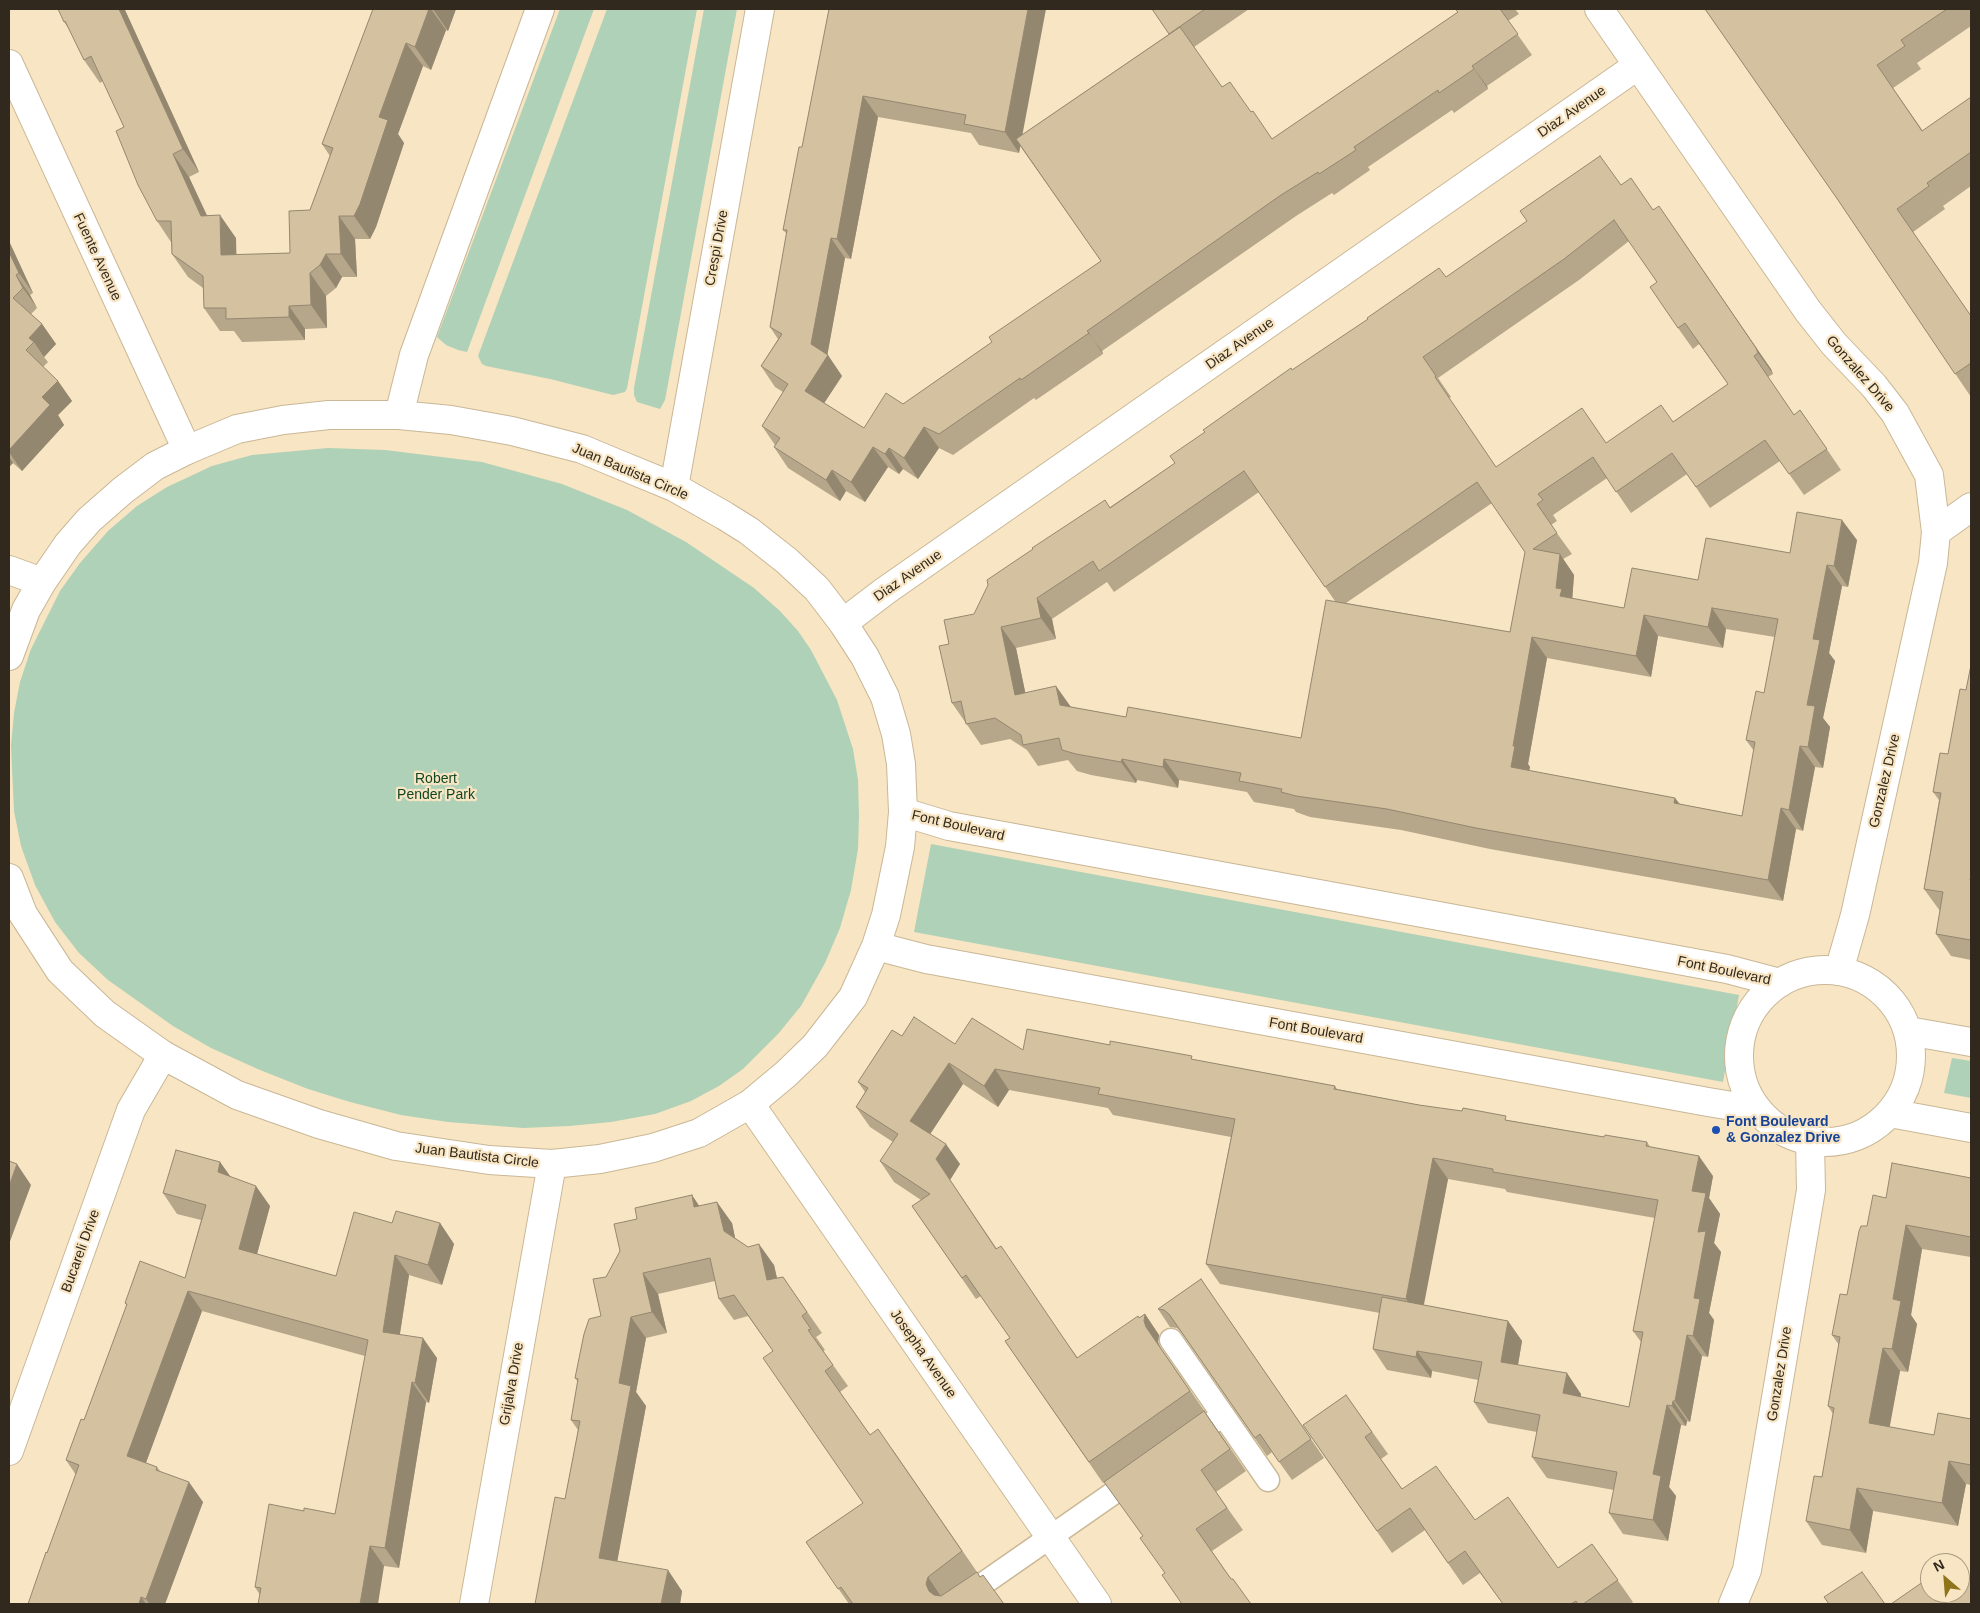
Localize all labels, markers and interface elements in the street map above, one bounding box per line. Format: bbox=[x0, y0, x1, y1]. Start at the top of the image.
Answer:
street label: Diaz Avenue bbox=[1535, 82, 1609, 142]
street label: Crespi Drive bbox=[702, 209, 732, 287]
street label: Fuente Avenue bbox=[69, 211, 125, 303]
street label: Diaz Avenue bbox=[1203, 314, 1277, 374]
street label: Gonzalez Drive bbox=[1822, 332, 1898, 416]
street label: Juan Bautista Circle bbox=[569, 440, 691, 504]
street label: Diaz Avenue bbox=[871, 546, 945, 606]
street label: Gonzalez Drive bbox=[1866, 732, 1904, 830]
park label: Robert Pender Park bbox=[397, 771, 475, 804]
street label: Font Boulevard bbox=[910, 807, 1006, 845]
street label: Font Boulevard bbox=[1676, 953, 1772, 989]
street label: Font Boulevard bbox=[1268, 1014, 1364, 1048]
place label: Font Boulevard & Gonzalez Drive bbox=[1726, 1114, 1840, 1146]
marker: Font Boulevard & Gonzalez Drive bbox=[1710, 1124, 1722, 1136]
street label: Juan Bautista Circle bbox=[414, 1140, 540, 1172]
street label: Bucareli Drive bbox=[58, 1207, 104, 1295]
street label: Josepha Avenue bbox=[886, 1307, 960, 1401]
street label: Gonzalez Drive bbox=[1764, 1325, 1796, 1423]
street label: Grijalva Drive bbox=[496, 1341, 528, 1427]
north arrow bbox=[1920, 1553, 1970, 1603]
text: N bbox=[1931, 1556, 1947, 1575]

